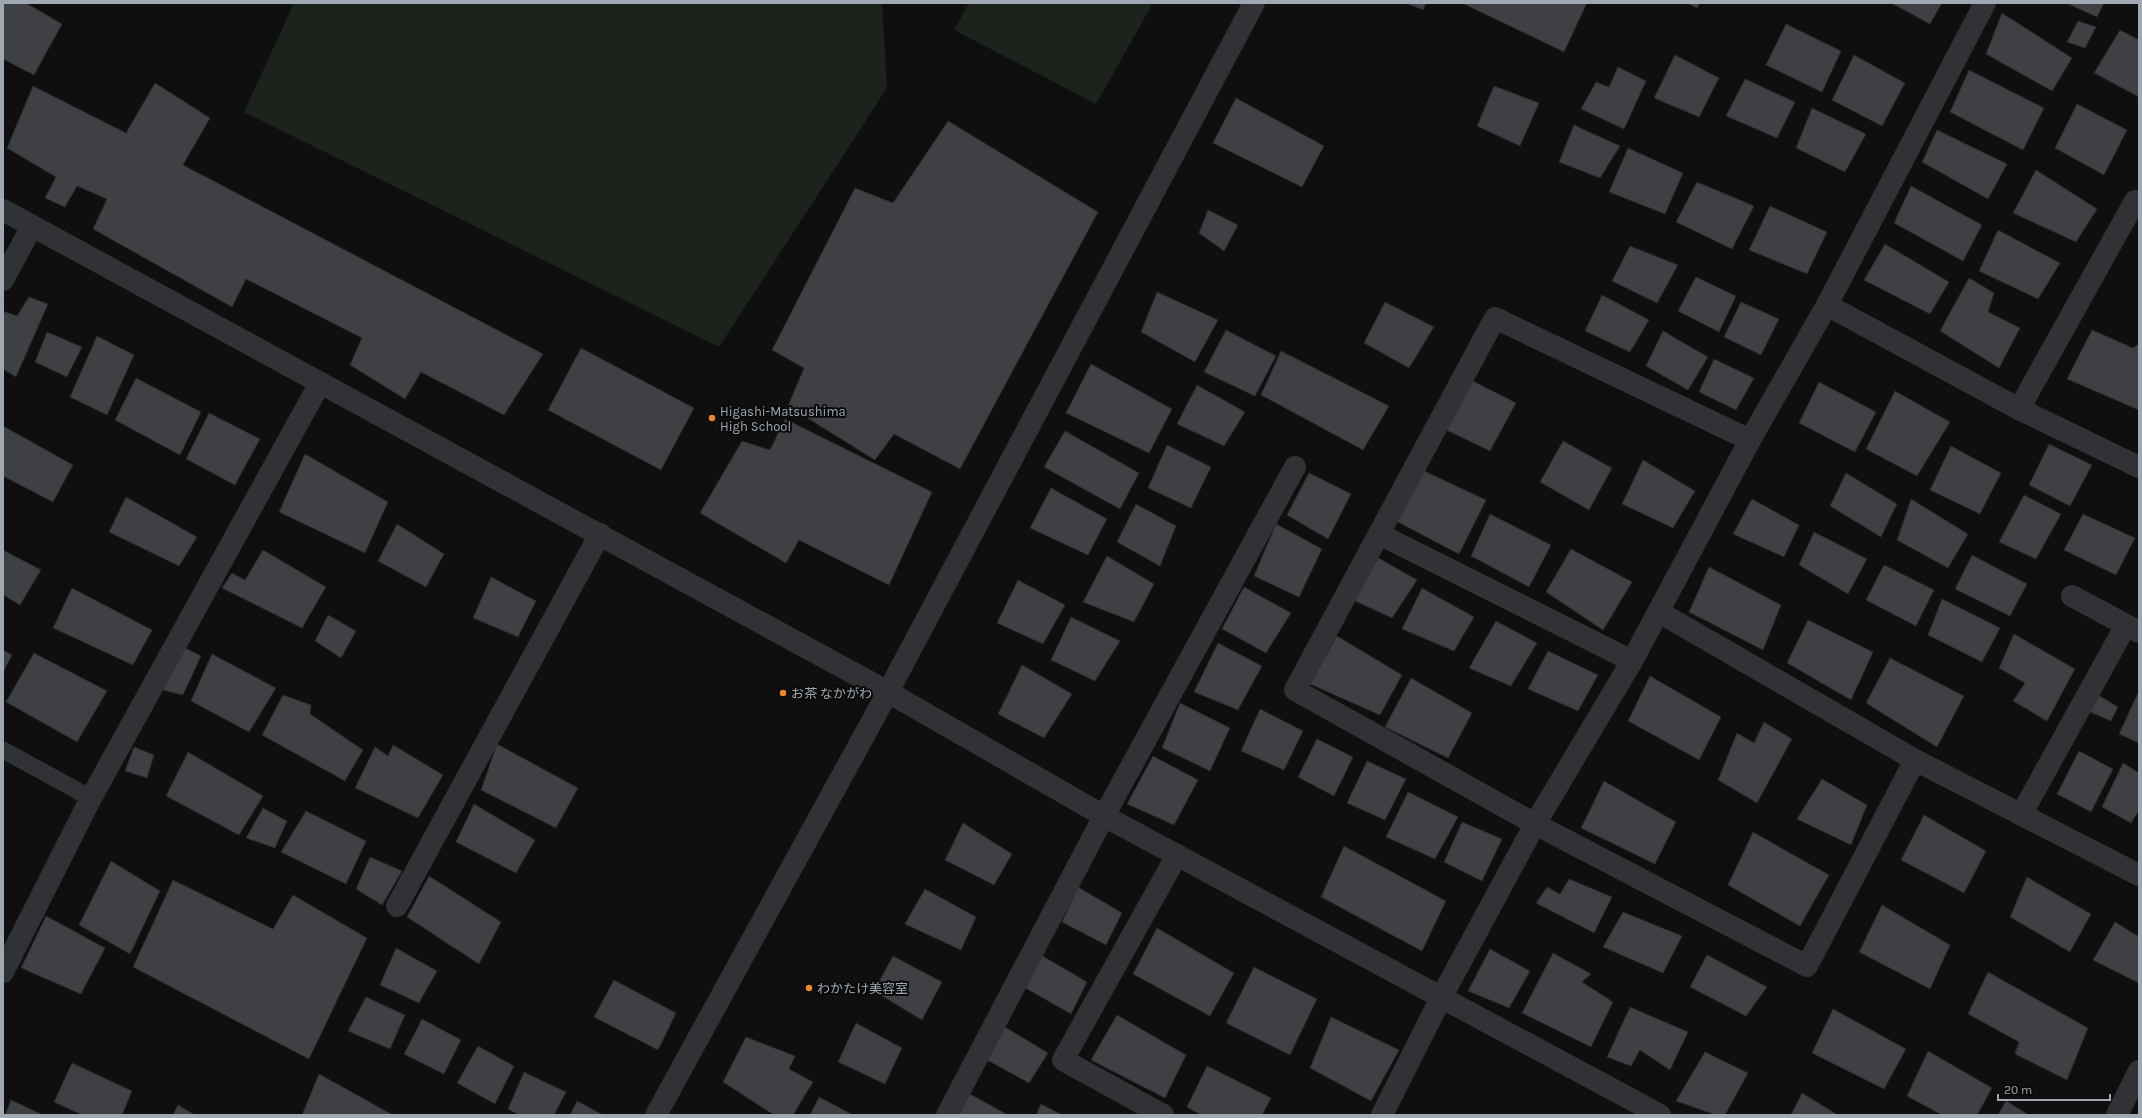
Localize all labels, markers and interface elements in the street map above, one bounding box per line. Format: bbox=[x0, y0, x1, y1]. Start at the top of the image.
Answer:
place label: Higashi-Matsushima High School bbox=[720, 404, 846, 434]
marker: Higashi-Matsushima High School bbox=[707, 413, 717, 423]
place label: お茶 なかがわ bbox=[791, 686, 872, 701]
marker: お茶 なかがわ bbox=[778, 688, 788, 698]
place label: わかたけ美容室 bbox=[817, 981, 908, 996]
marker: わかたけ美容室 bbox=[804, 983, 814, 993]
scale bar bbox=[1998, 1076, 2110, 1102]
text: 20 m bbox=[2004, 1083, 2032, 1097]

